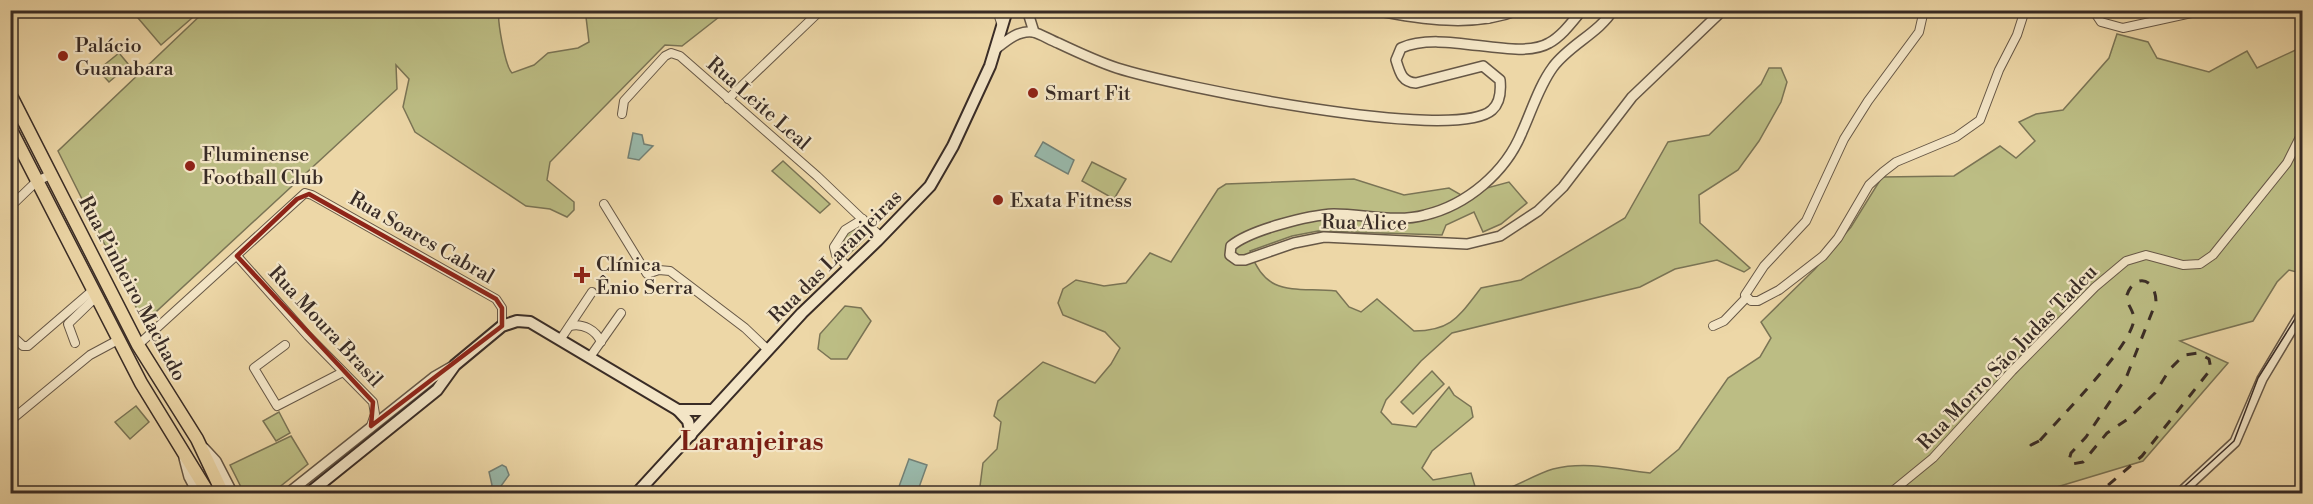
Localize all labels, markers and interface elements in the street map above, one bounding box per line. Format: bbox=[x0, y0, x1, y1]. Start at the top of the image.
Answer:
place label: Palácio Guanabara bbox=[75, 34, 174, 82]
marker: Palácio Guanabara bbox=[56, 49, 70, 63]
street label: Rua Leite Leal bbox=[701, 52, 815, 156]
place label: Smart Fit bbox=[1045, 82, 1131, 107]
marker: Smart Fit bbox=[1026, 86, 1040, 100]
place label: Fluminense Football Club bbox=[202, 143, 323, 191]
marker: Fluminense Football Club bbox=[183, 159, 197, 173]
street label: Rua das Laranjeiras bbox=[764, 185, 908, 329]
street label: Rua Soares Cabral bbox=[344, 187, 498, 290]
place label: Exata Fitness bbox=[1010, 189, 1132, 214]
street label: Rua Pinheiro Machado bbox=[72, 192, 191, 386]
marker: Exata Fitness bbox=[991, 193, 1005, 207]
street label: Rua Alice bbox=[1321, 210, 1407, 237]
place label: Clínica Ênio Serra bbox=[596, 253, 694, 301]
street label: Rua Morro São Judas Tadeu bbox=[1913, 260, 2104, 456]
street label: Rua Moura Brasil bbox=[262, 261, 387, 393]
marker: Clínica Ênio Serra bbox=[573, 266, 591, 284]
district label: Laranjeiras bbox=[680, 426, 824, 458]

